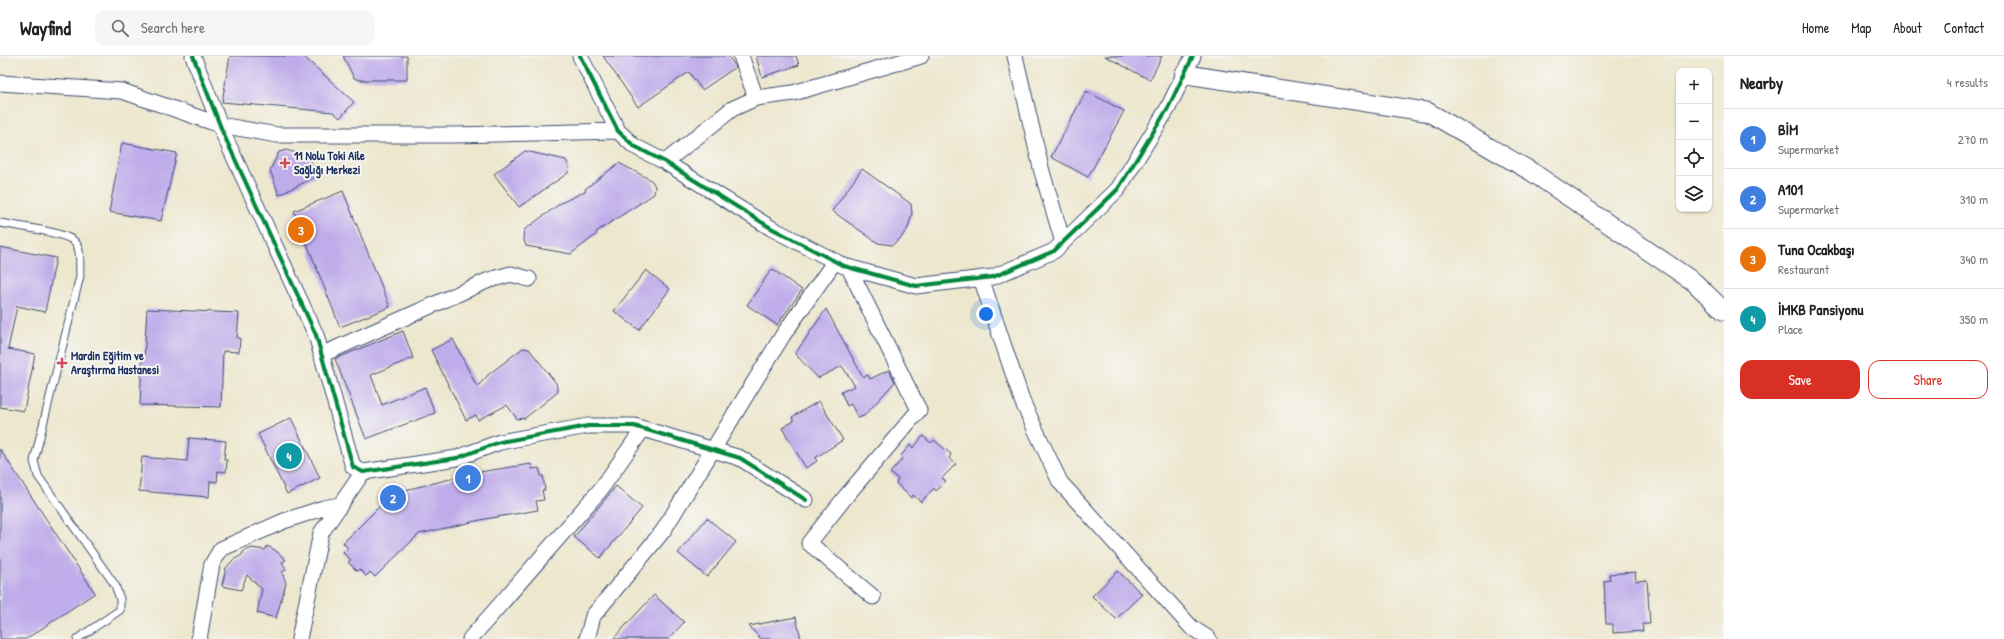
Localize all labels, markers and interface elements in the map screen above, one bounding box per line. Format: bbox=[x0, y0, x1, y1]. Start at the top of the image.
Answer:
search box bbox=[95, 10, 375, 46]
text: Wayfind bbox=[20, 15, 71, 41]
icon: search bbox=[109, 17, 131, 39]
text: Search here bbox=[141, 17, 205, 38]
text: Home bbox=[1802, 18, 1829, 37]
text: Map bbox=[1851, 18, 1871, 37]
text: About bbox=[1893, 18, 1922, 37]
text: Contact bbox=[1944, 18, 1984, 37]
map controls bbox=[1676, 68, 1712, 212]
button: + bbox=[1676, 68, 1712, 104]
text: Nearby bbox=[1740, 71, 1783, 94]
text: 4 results bbox=[1947, 73, 1988, 91]
button: − bbox=[1676, 104, 1712, 140]
text: BİM bbox=[1778, 119, 1798, 140]
text: 1 bbox=[1751, 130, 1755, 148]
text: 270 m bbox=[1958, 130, 1988, 148]
button: locate bbox=[1676, 140, 1712, 176]
text: Supermarket bbox=[1778, 140, 1839, 158]
place label: 11 Nolu Toki Aile Sağlığı Merkezi bbox=[294, 147, 365, 179]
marker: 11 Nolu Toki Aile Sağlığı Merkezi bbox=[279, 157, 291, 169]
button: layers bbox=[1676, 176, 1712, 212]
text: A101 bbox=[1778, 179, 1803, 200]
text: 2 bbox=[1750, 190, 1756, 208]
text: 310 m bbox=[1960, 190, 1988, 208]
text: Supermarket bbox=[1778, 200, 1839, 218]
pin: 3 bbox=[288, 215, 314, 245]
text: Tuna Ocakbaşı bbox=[1778, 239, 1855, 260]
text: 3 bbox=[1750, 250, 1756, 268]
text: 340 m bbox=[1960, 250, 1988, 268]
text: Restaurant bbox=[1778, 260, 1829, 278]
text: İMKB Pansiyonu bbox=[1778, 299, 1864, 320]
your location bbox=[976, 304, 996, 324]
text: 4 bbox=[1751, 310, 1755, 328]
text: 350 m bbox=[1959, 310, 1988, 328]
text: Place bbox=[1778, 320, 1803, 338]
place label: Mardin Eğitim ve Araştırma Hastanesi bbox=[71, 347, 159, 378]
marker: Mardin Eğitim ve Araştırma Hastanesi bbox=[56, 357, 68, 369]
button: Save bbox=[1740, 360, 1860, 399]
button: Share bbox=[1868, 360, 1988, 399]
pin: 4 bbox=[276, 441, 302, 471]
pin: 1 bbox=[455, 463, 481, 493]
pin: 2 bbox=[380, 483, 406, 513]

